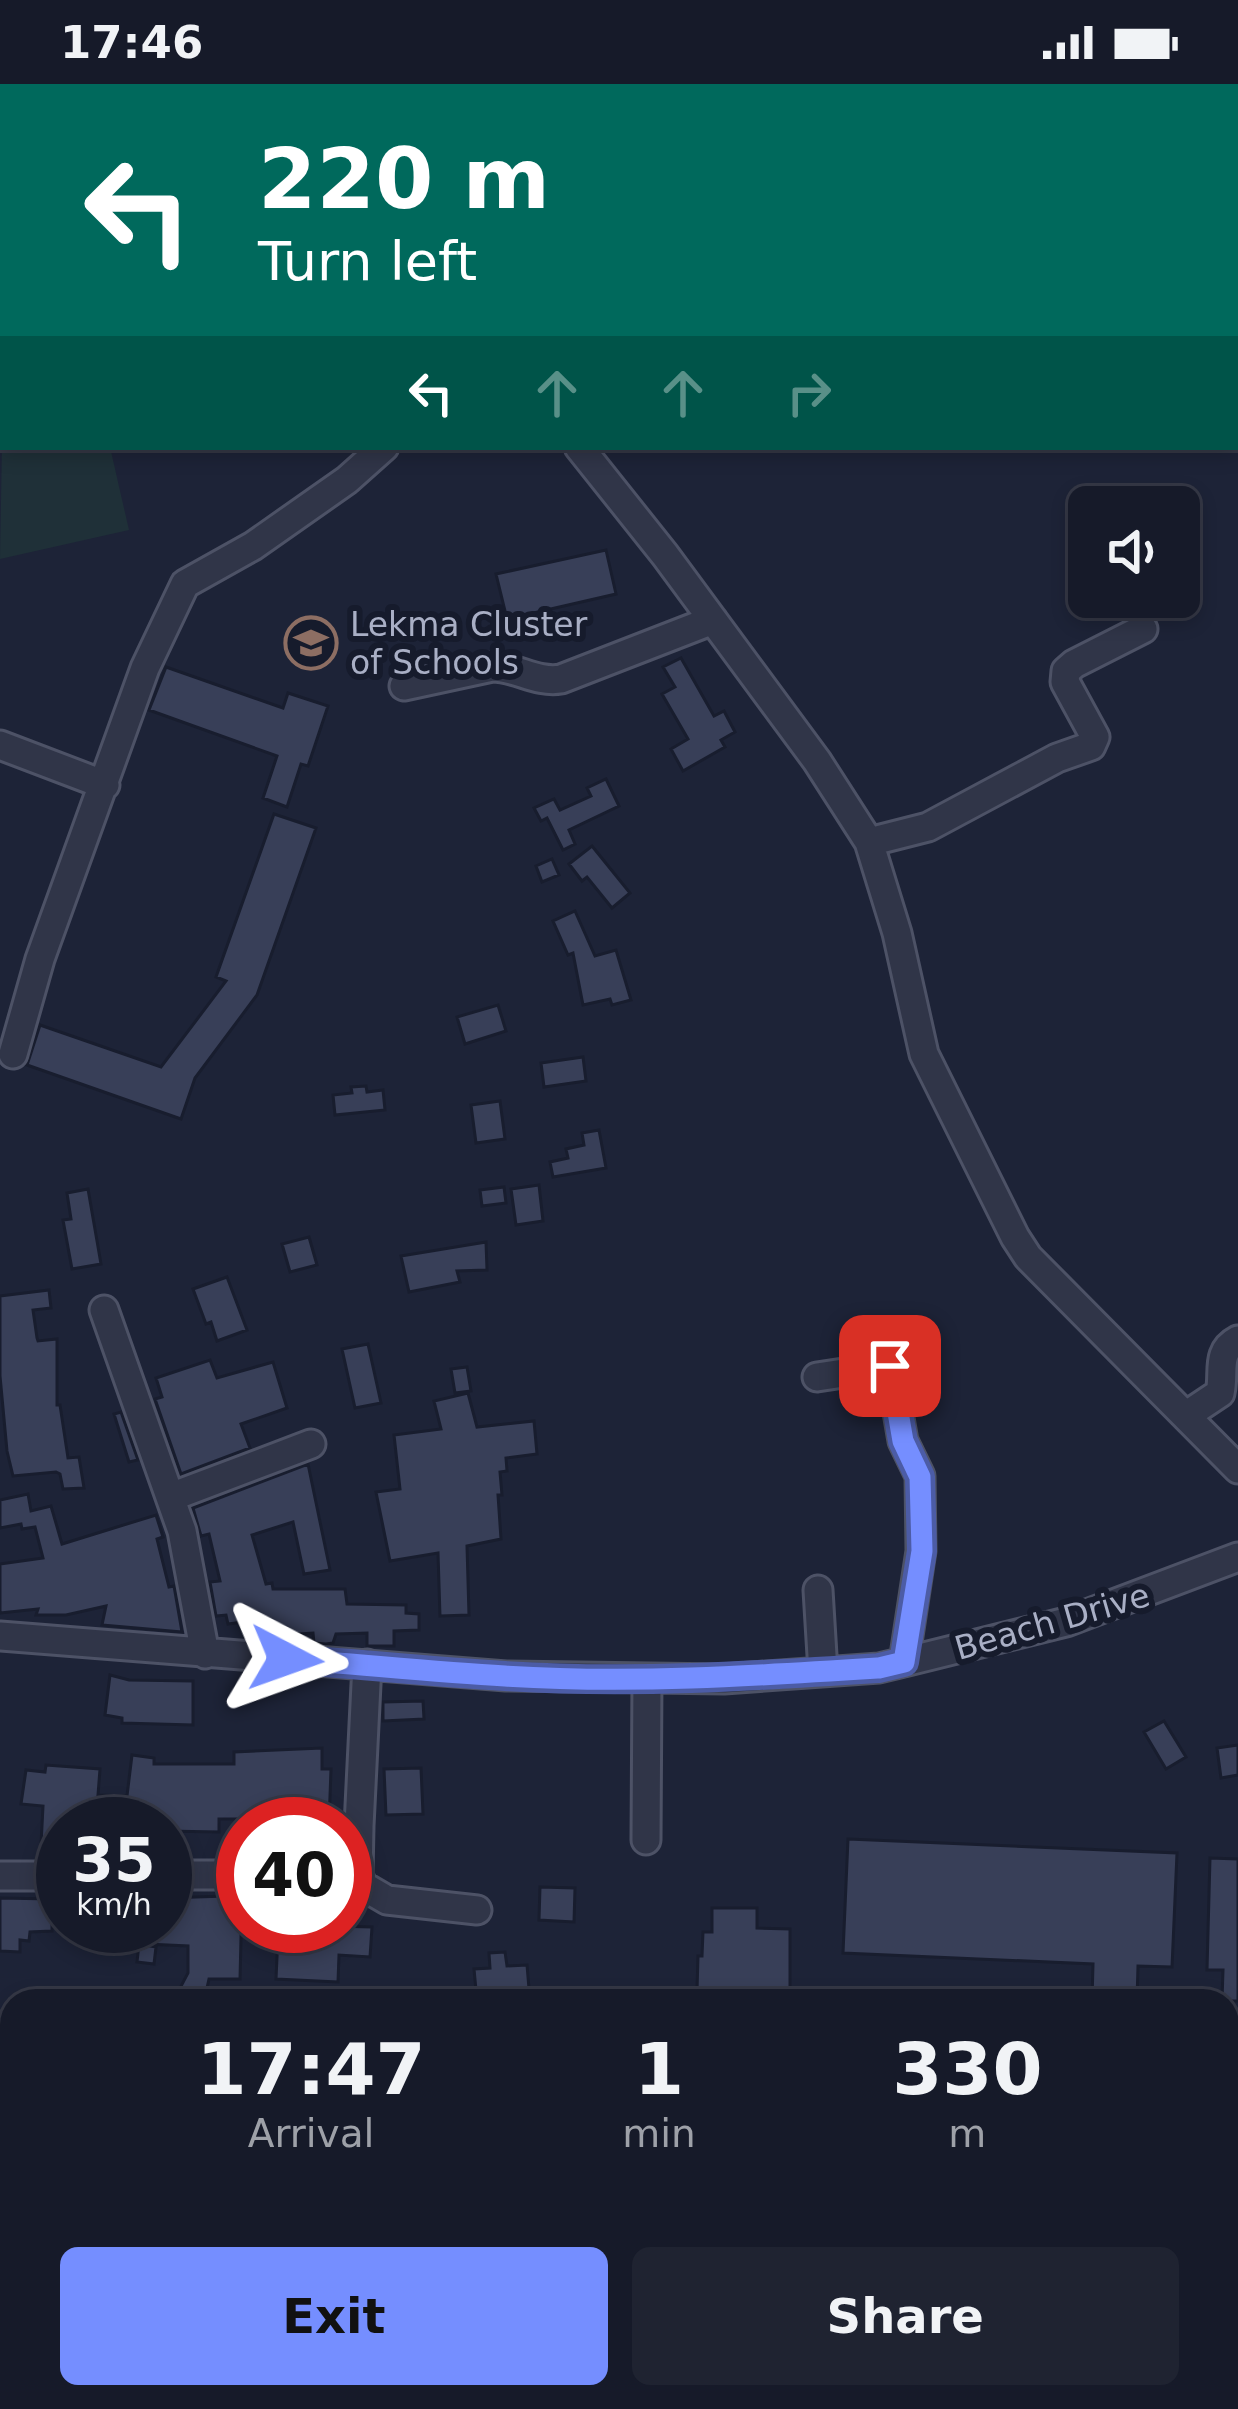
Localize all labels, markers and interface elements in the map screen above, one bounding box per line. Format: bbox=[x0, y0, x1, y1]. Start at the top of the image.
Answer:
text: 17:46 bbox=[60, 16, 203, 69]
text: 220 m bbox=[258, 130, 550, 228]
icon: left bbox=[60, 132, 216, 288]
text: Turn left bbox=[258, 230, 477, 293]
icon: left bbox=[398, 360, 464, 426]
icon: ahead bbox=[524, 360, 590, 426]
icon: ahead bbox=[650, 360, 716, 426]
icon: right bbox=[776, 360, 842, 426]
map controls bbox=[1068, 486, 1200, 618]
button: sound bbox=[1068, 486, 1200, 618]
place label: Lekma Cluster of Schools bbox=[350, 605, 588, 682]
school or university icon: Lekma Cluster of Schools bbox=[283, 615, 339, 671]
pin bbox=[839, 1315, 941, 1417]
icon: arrive bbox=[857, 1333, 923, 1399]
street label: Beach Drive bbox=[950, 1575, 1154, 1668]
position arrow bbox=[223, 1596, 349, 1722]
speed limit sign: 40 bbox=[216, 1797, 372, 1953]
text: 35 bbox=[72, 1825, 156, 1895]
text: km/h bbox=[76, 1887, 152, 1922]
text: 17:47 bbox=[196, 2027, 426, 2111]
text: 1 bbox=[634, 2027, 684, 2111]
text: 330 bbox=[892, 2027, 1042, 2111]
text: Arrival bbox=[248, 2111, 374, 2156]
text: min bbox=[622, 2111, 696, 2156]
text: m bbox=[948, 2111, 986, 2156]
button: Exit bbox=[60, 2247, 608, 2385]
button: Share bbox=[632, 2247, 1179, 2385]

